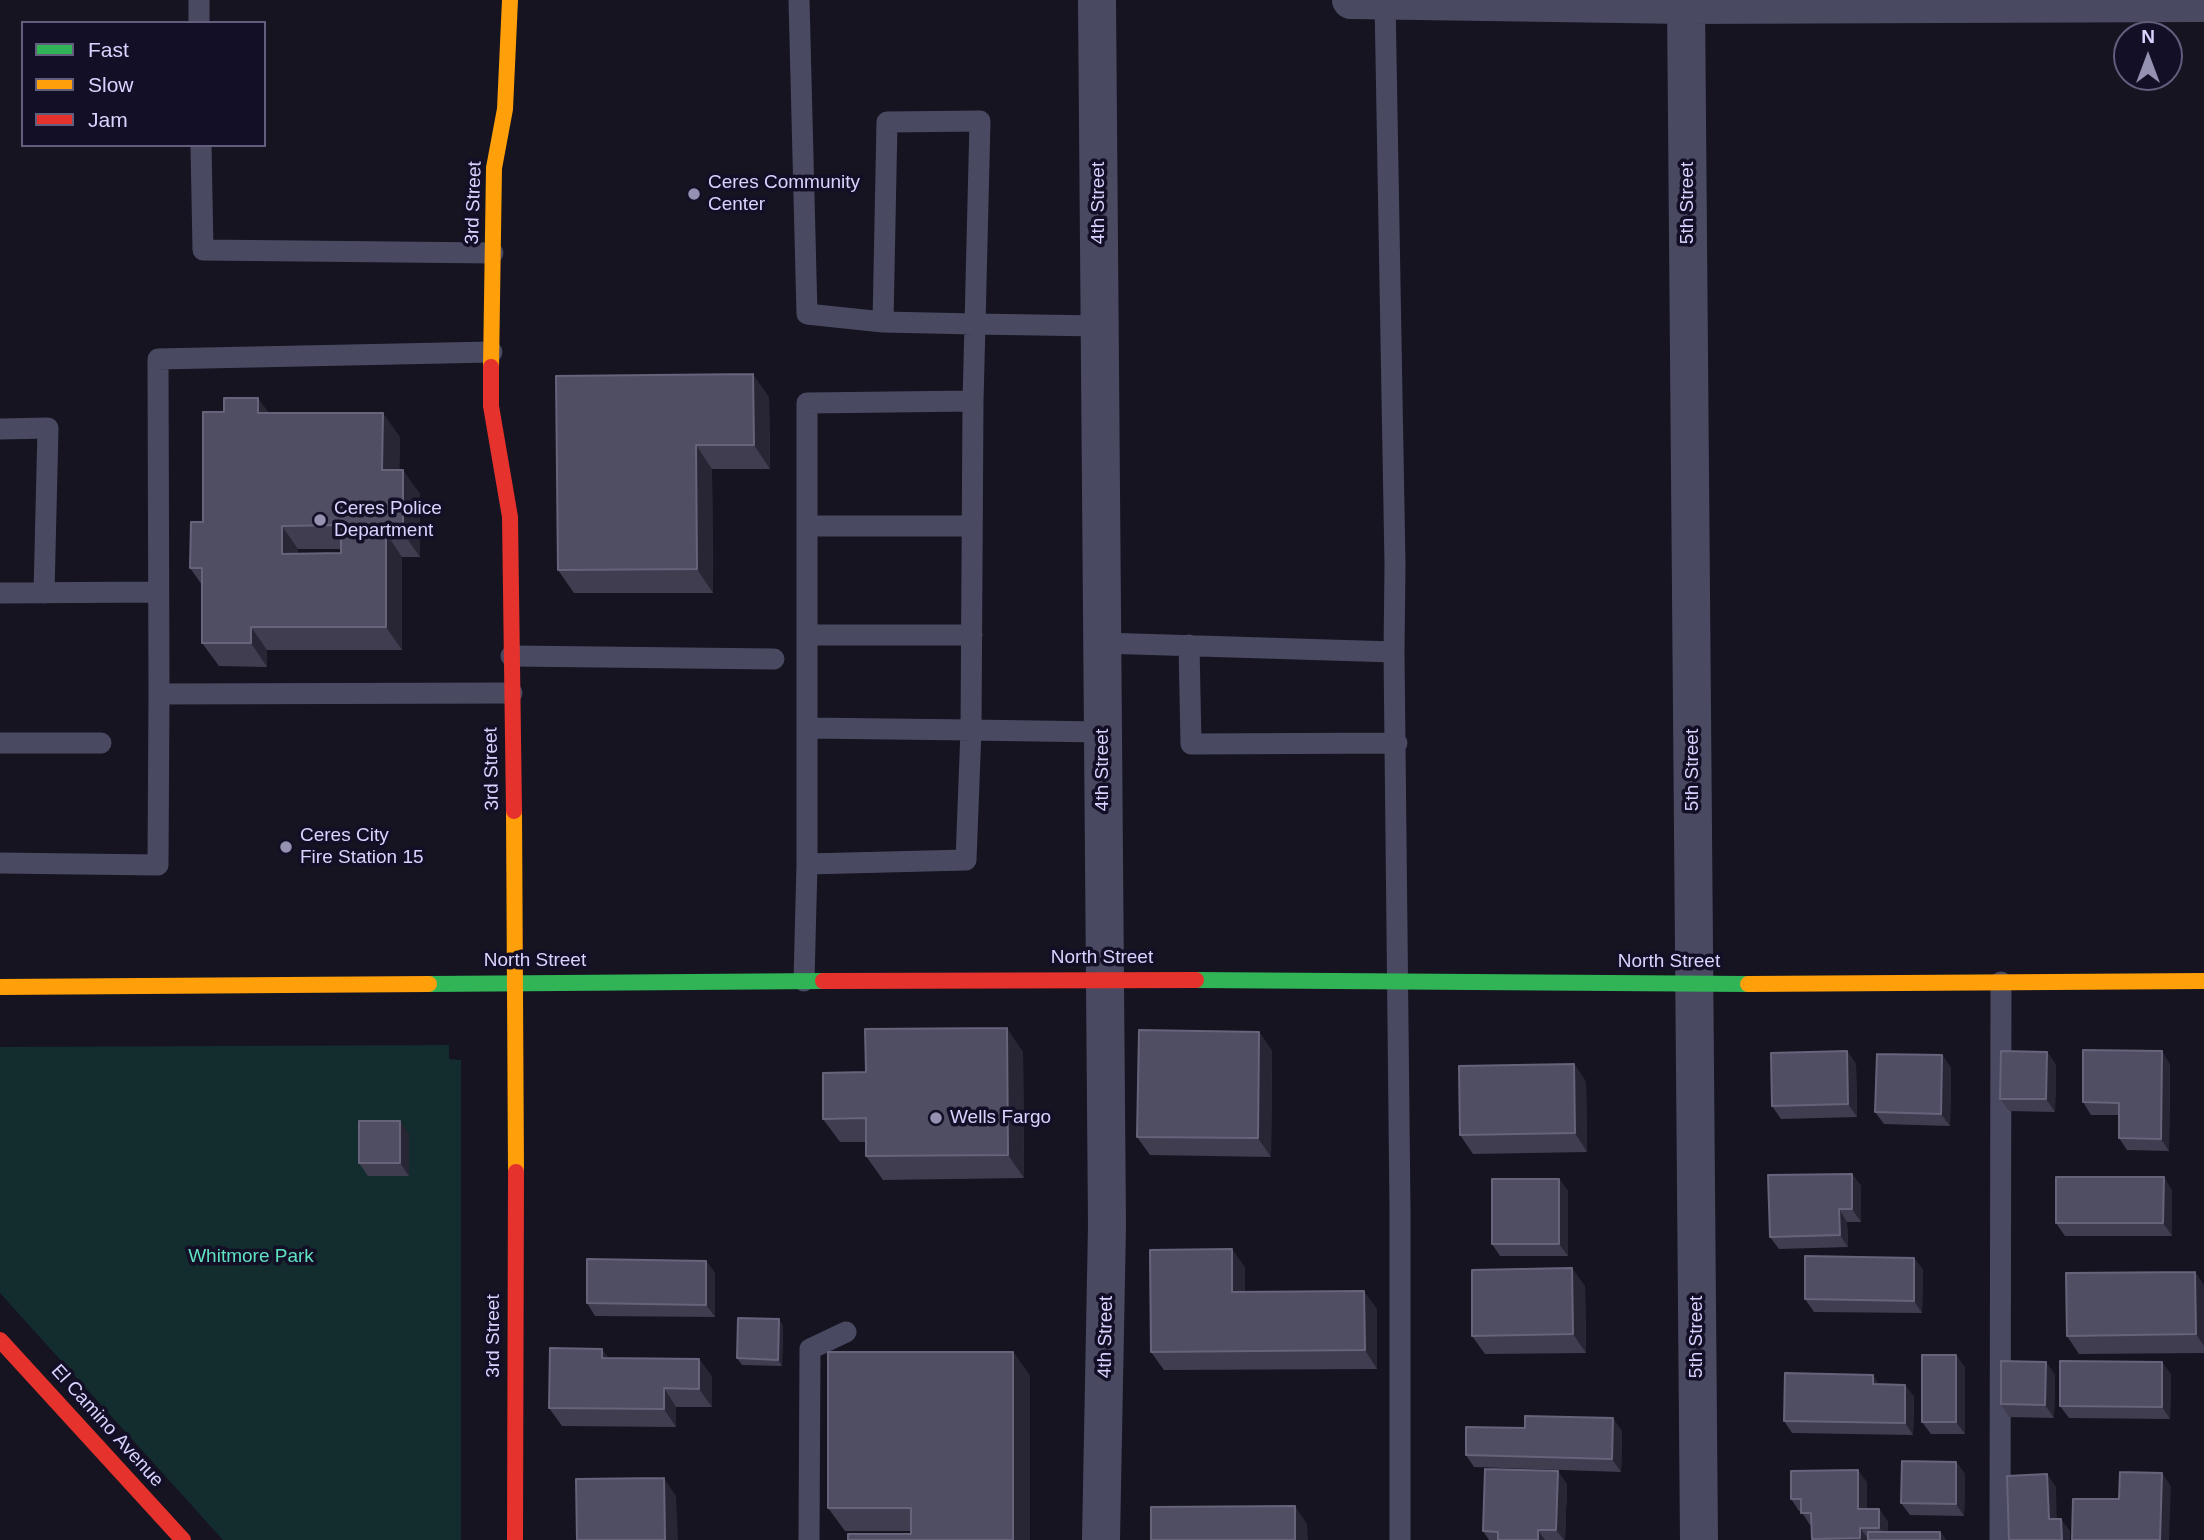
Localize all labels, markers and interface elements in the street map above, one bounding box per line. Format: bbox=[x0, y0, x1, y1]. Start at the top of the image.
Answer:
legend bbox=[21, 21, 266, 147]
north arrow bbox=[2113, 21, 2183, 91]
text: N bbox=[2141, 26, 2155, 47]
text: Fast bbox=[88, 38, 129, 61]
text: Slow bbox=[88, 73, 134, 96]
text: Jam bbox=[88, 108, 128, 131]
street label: 3rd Street bbox=[461, 161, 487, 245]
street label: 4th Street bbox=[1088, 162, 1110, 244]
street label: 5th Street bbox=[1677, 162, 1699, 244]
place label: Ceres Community Center bbox=[708, 172, 860, 216]
marker: Ceres Community Center bbox=[686, 186, 702, 202]
place label: Ceres Police Department bbox=[334, 498, 442, 542]
marker: Ceres Police Department bbox=[312, 512, 328, 528]
street label: 3rd Street bbox=[480, 727, 504, 811]
street label: 4th Street bbox=[1092, 729, 1114, 811]
street label: 5th Street bbox=[1682, 729, 1704, 811]
place label: Ceres City Fire Station 15 bbox=[300, 825, 424, 869]
marker: Ceres City Fire Station 15 bbox=[278, 839, 294, 855]
street label: North Street bbox=[1051, 947, 1153, 969]
street label: North Street bbox=[484, 950, 586, 972]
street label: North Street bbox=[1618, 951, 1720, 973]
place label: Wells Fargo bbox=[950, 1107, 1051, 1129]
marker: Wells Fargo bbox=[928, 1110, 944, 1126]
park label: Whitmore Park bbox=[188, 1246, 314, 1268]
street label: 3rd Street bbox=[483, 1294, 505, 1378]
street label: 4th Street bbox=[1094, 1296, 1118, 1378]
street label: 5th Street bbox=[1686, 1296, 1708, 1378]
street label: El Camino Avenue bbox=[46, 1360, 168, 1492]

